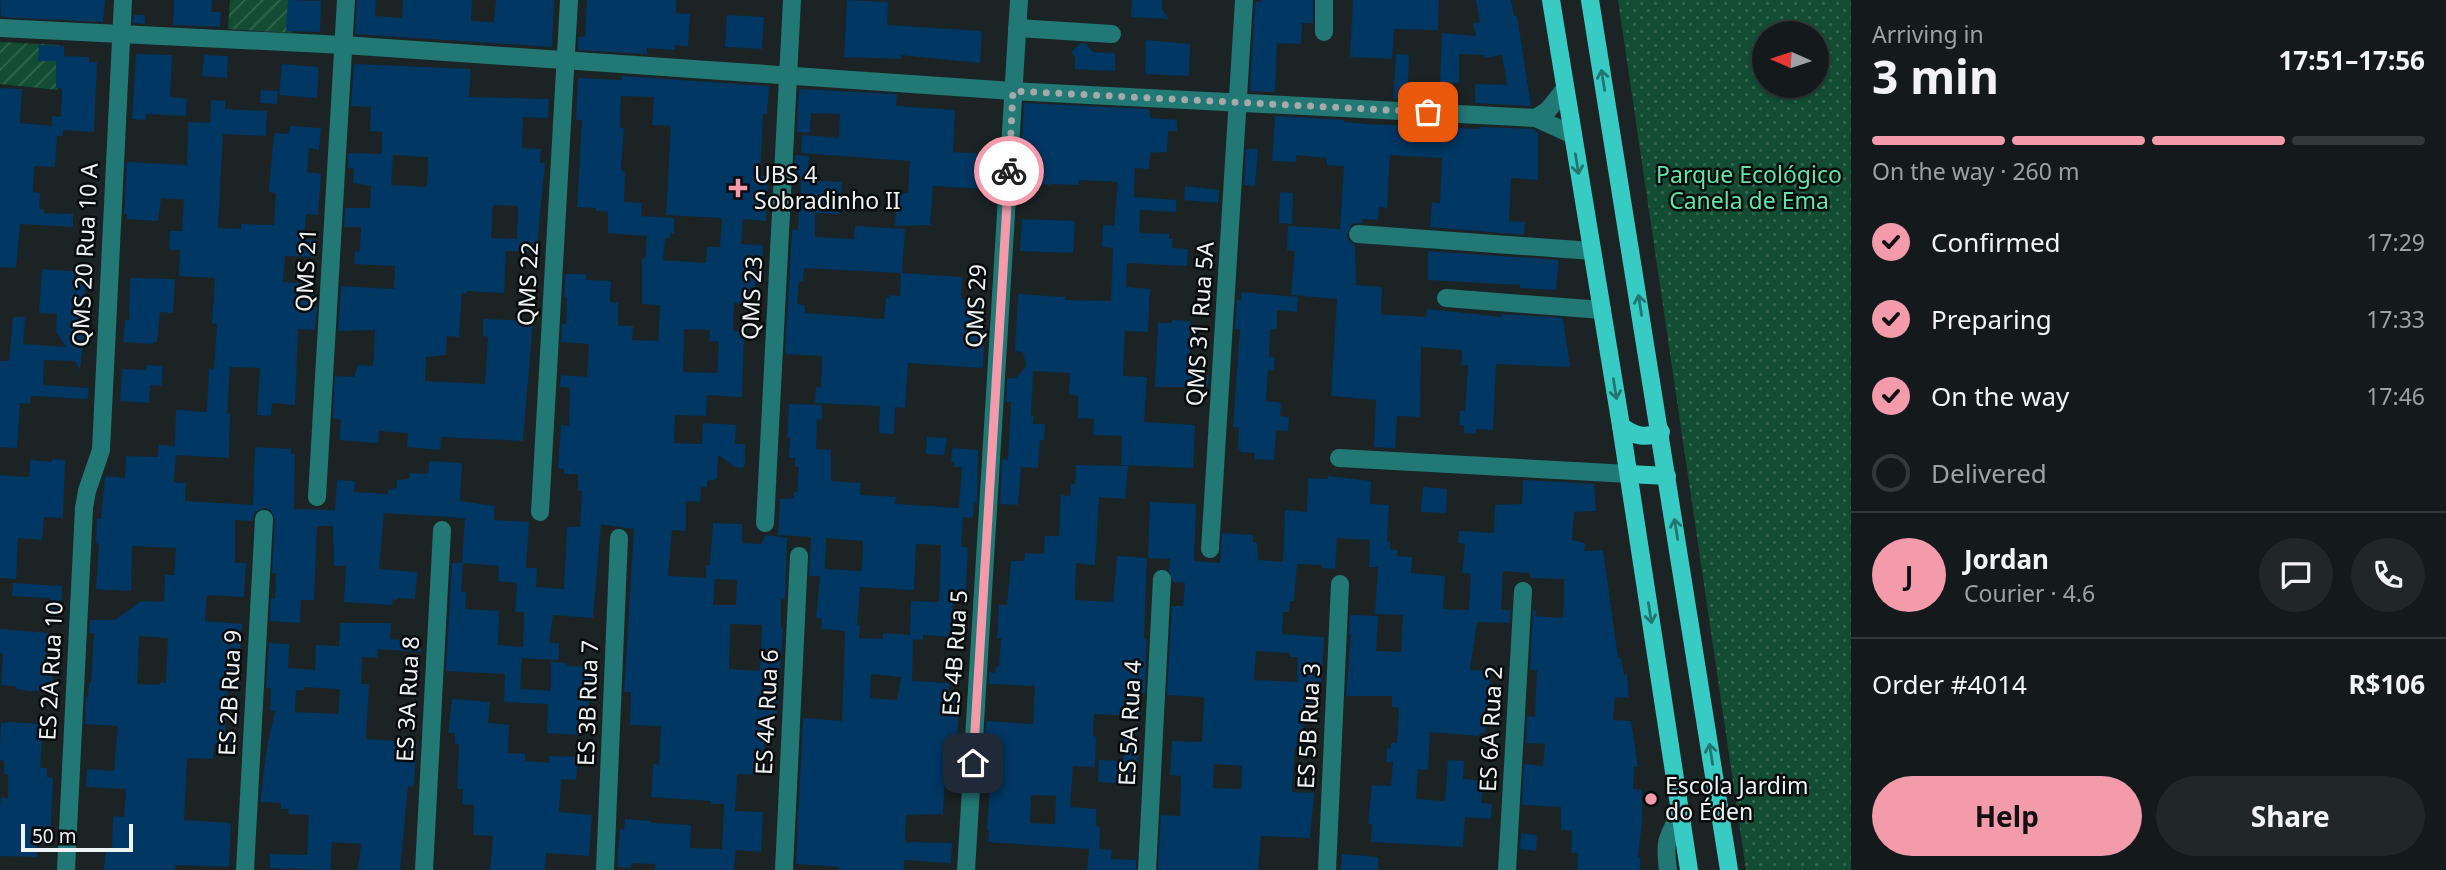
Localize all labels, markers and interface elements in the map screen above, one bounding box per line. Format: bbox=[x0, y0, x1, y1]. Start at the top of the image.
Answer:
text: Arriving in bbox=[1872, 18, 1984, 50]
north arrow bbox=[1752, 21, 1829, 98]
map controls bbox=[1752, 21, 1829, 98]
text: 17:51–17:56 bbox=[2278, 42, 2425, 78]
text: 3 min bbox=[1872, 45, 1999, 107]
one-way arrow bbox=[1596, 69, 1609, 92]
pin bbox=[1398, 82, 1458, 142]
icon: bag bbox=[1409, 93, 1447, 131]
courier bbox=[974, 136, 1044, 206]
icon: bike bbox=[990, 152, 1028, 190]
one-way arrow bbox=[1571, 152, 1584, 175]
text: On the way · 260 m bbox=[1872, 155, 2079, 187]
place label: UBS 4 Sobradinho II bbox=[754, 158, 901, 216]
park label: Parque Ecológico Canela de Ema bbox=[1656, 158, 1842, 216]
street label: QMS 20 Rua 10 A bbox=[63, 162, 105, 348]
marker: UBS 4 Sobradinho II bbox=[728, 178, 748, 198]
icon: check bbox=[1872, 223, 1910, 261]
text: Confirmed bbox=[1931, 224, 2061, 260]
text: 17:29 bbox=[2366, 226, 2425, 258]
street label: QMS 21 bbox=[287, 227, 323, 313]
street label: QMS 31 Rua 5A bbox=[1177, 240, 1221, 407]
street label: QMS 22 bbox=[509, 241, 545, 327]
street label: QMS 23 bbox=[733, 255, 769, 341]
street label: QMS 29 bbox=[957, 263, 993, 349]
one-way arrow bbox=[1633, 294, 1646, 317]
icon: check bbox=[1872, 300, 1910, 338]
text: Preparing bbox=[1931, 301, 2052, 337]
text: 17:33 bbox=[2366, 303, 2425, 335]
one-way arrow bbox=[1609, 377, 1622, 399]
icon: check bbox=[1872, 377, 1910, 415]
text: On the way bbox=[1931, 378, 2069, 414]
text: 17:46 bbox=[2366, 380, 2425, 412]
text: Delivered bbox=[1931, 455, 2047, 491]
one-way arrow bbox=[1669, 518, 1682, 541]
button: chat bbox=[2259, 538, 2333, 612]
button: phone bbox=[2351, 538, 2425, 612]
text: Jordan bbox=[1964, 541, 2049, 577]
text: J bbox=[1905, 557, 1913, 593]
text: Courier · 4.6 bbox=[1964, 577, 2095, 609]
street label: ES 4B Rua 5 bbox=[934, 589, 974, 717]
street label: ES 2A Rua 10 bbox=[30, 601, 70, 741]
one-way arrow bbox=[1644, 601, 1657, 624]
street label: ES 2B Rua 9 bbox=[210, 629, 248, 757]
street label: ES 3A Rua 8 bbox=[388, 635, 426, 763]
street label: ES 3B Rua 7 bbox=[569, 639, 605, 767]
street label: ES 4A Rua 6 bbox=[747, 648, 785, 776]
street label: ES 5A Rua 4 bbox=[1110, 659, 1148, 787]
street label: ES 5B Rua 3 bbox=[1289, 662, 1327, 790]
street label: ES 6A Rua 2 bbox=[1471, 665, 1509, 793]
text: Order #4014 bbox=[1872, 666, 2027, 702]
text: R$106 bbox=[2348, 666, 2425, 702]
pin bbox=[943, 733, 1003, 793]
one-way arrow bbox=[1704, 743, 1717, 766]
icon: home bbox=[954, 744, 992, 782]
place label: Escola Jardim do Éden bbox=[1665, 769, 1808, 827]
button: Help bbox=[1872, 776, 2142, 856]
button: Share bbox=[2156, 776, 2425, 856]
marker: Escola Jardim do Éden bbox=[1643, 791, 1659, 807]
scale bar bbox=[21, 821, 133, 853]
text: 50 m bbox=[32, 823, 76, 849]

